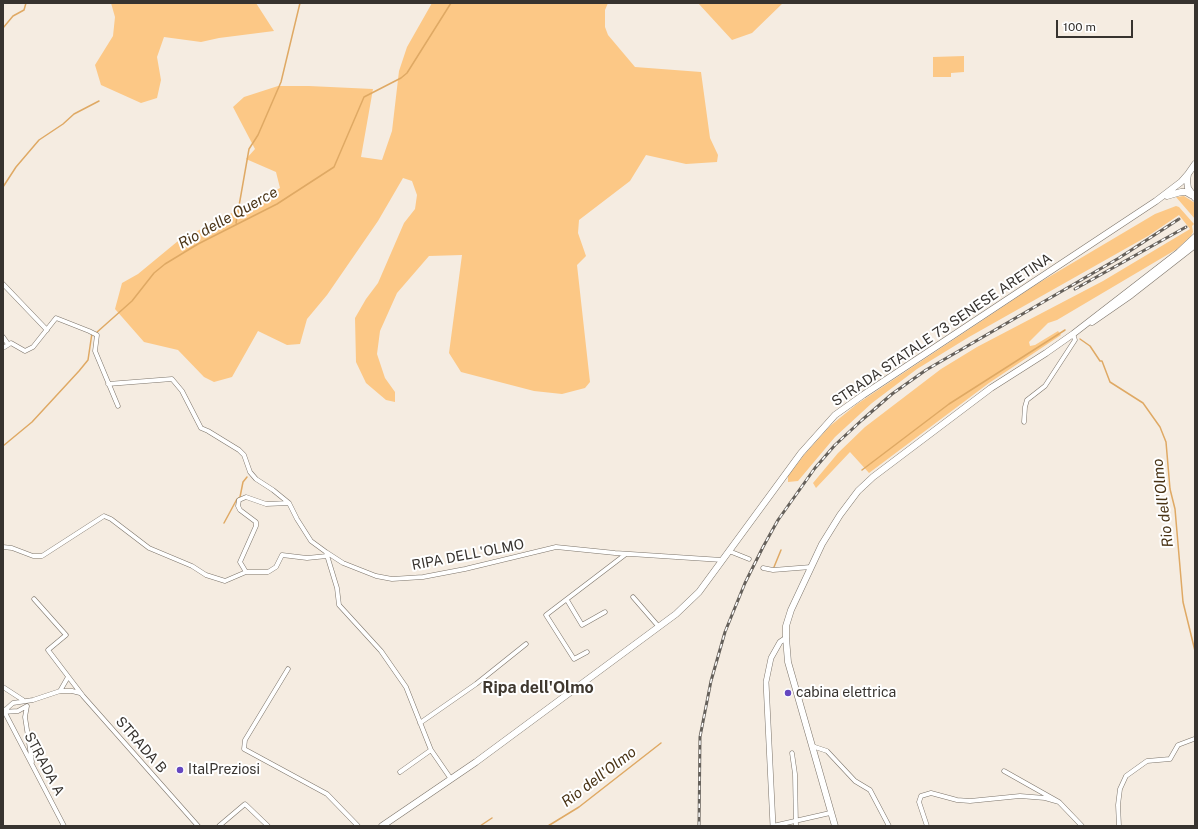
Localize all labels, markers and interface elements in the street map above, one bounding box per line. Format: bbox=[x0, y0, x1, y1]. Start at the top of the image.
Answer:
scale bar bbox=[1058, 12, 1135, 38]
text: 100 m bbox=[1063, 20, 1096, 34]
water label: Rio delle Querce bbox=[175, 183, 281, 253]
street label: STRADA STATALE 73 SENESE ARETINA bbox=[829, 250, 1055, 410]
water label: Rio dell'Olmo bbox=[1149, 458, 1177, 548]
street label: RIPA DELL'OLMO bbox=[410, 536, 526, 574]
district label: Ripa dell'Olmo bbox=[482, 678, 594, 698]
place label: cabina elettrica bbox=[796, 685, 896, 701]
marker: cabina elettrica bbox=[783, 688, 793, 698]
street label: STRADA B bbox=[112, 713, 170, 777]
street label: STRADA A bbox=[20, 729, 68, 799]
water label: Rio dell'Olmo bbox=[558, 743, 640, 811]
place label: ItalPreziosi bbox=[188, 762, 260, 778]
marker: ItalPreziosi bbox=[175, 765, 185, 775]

